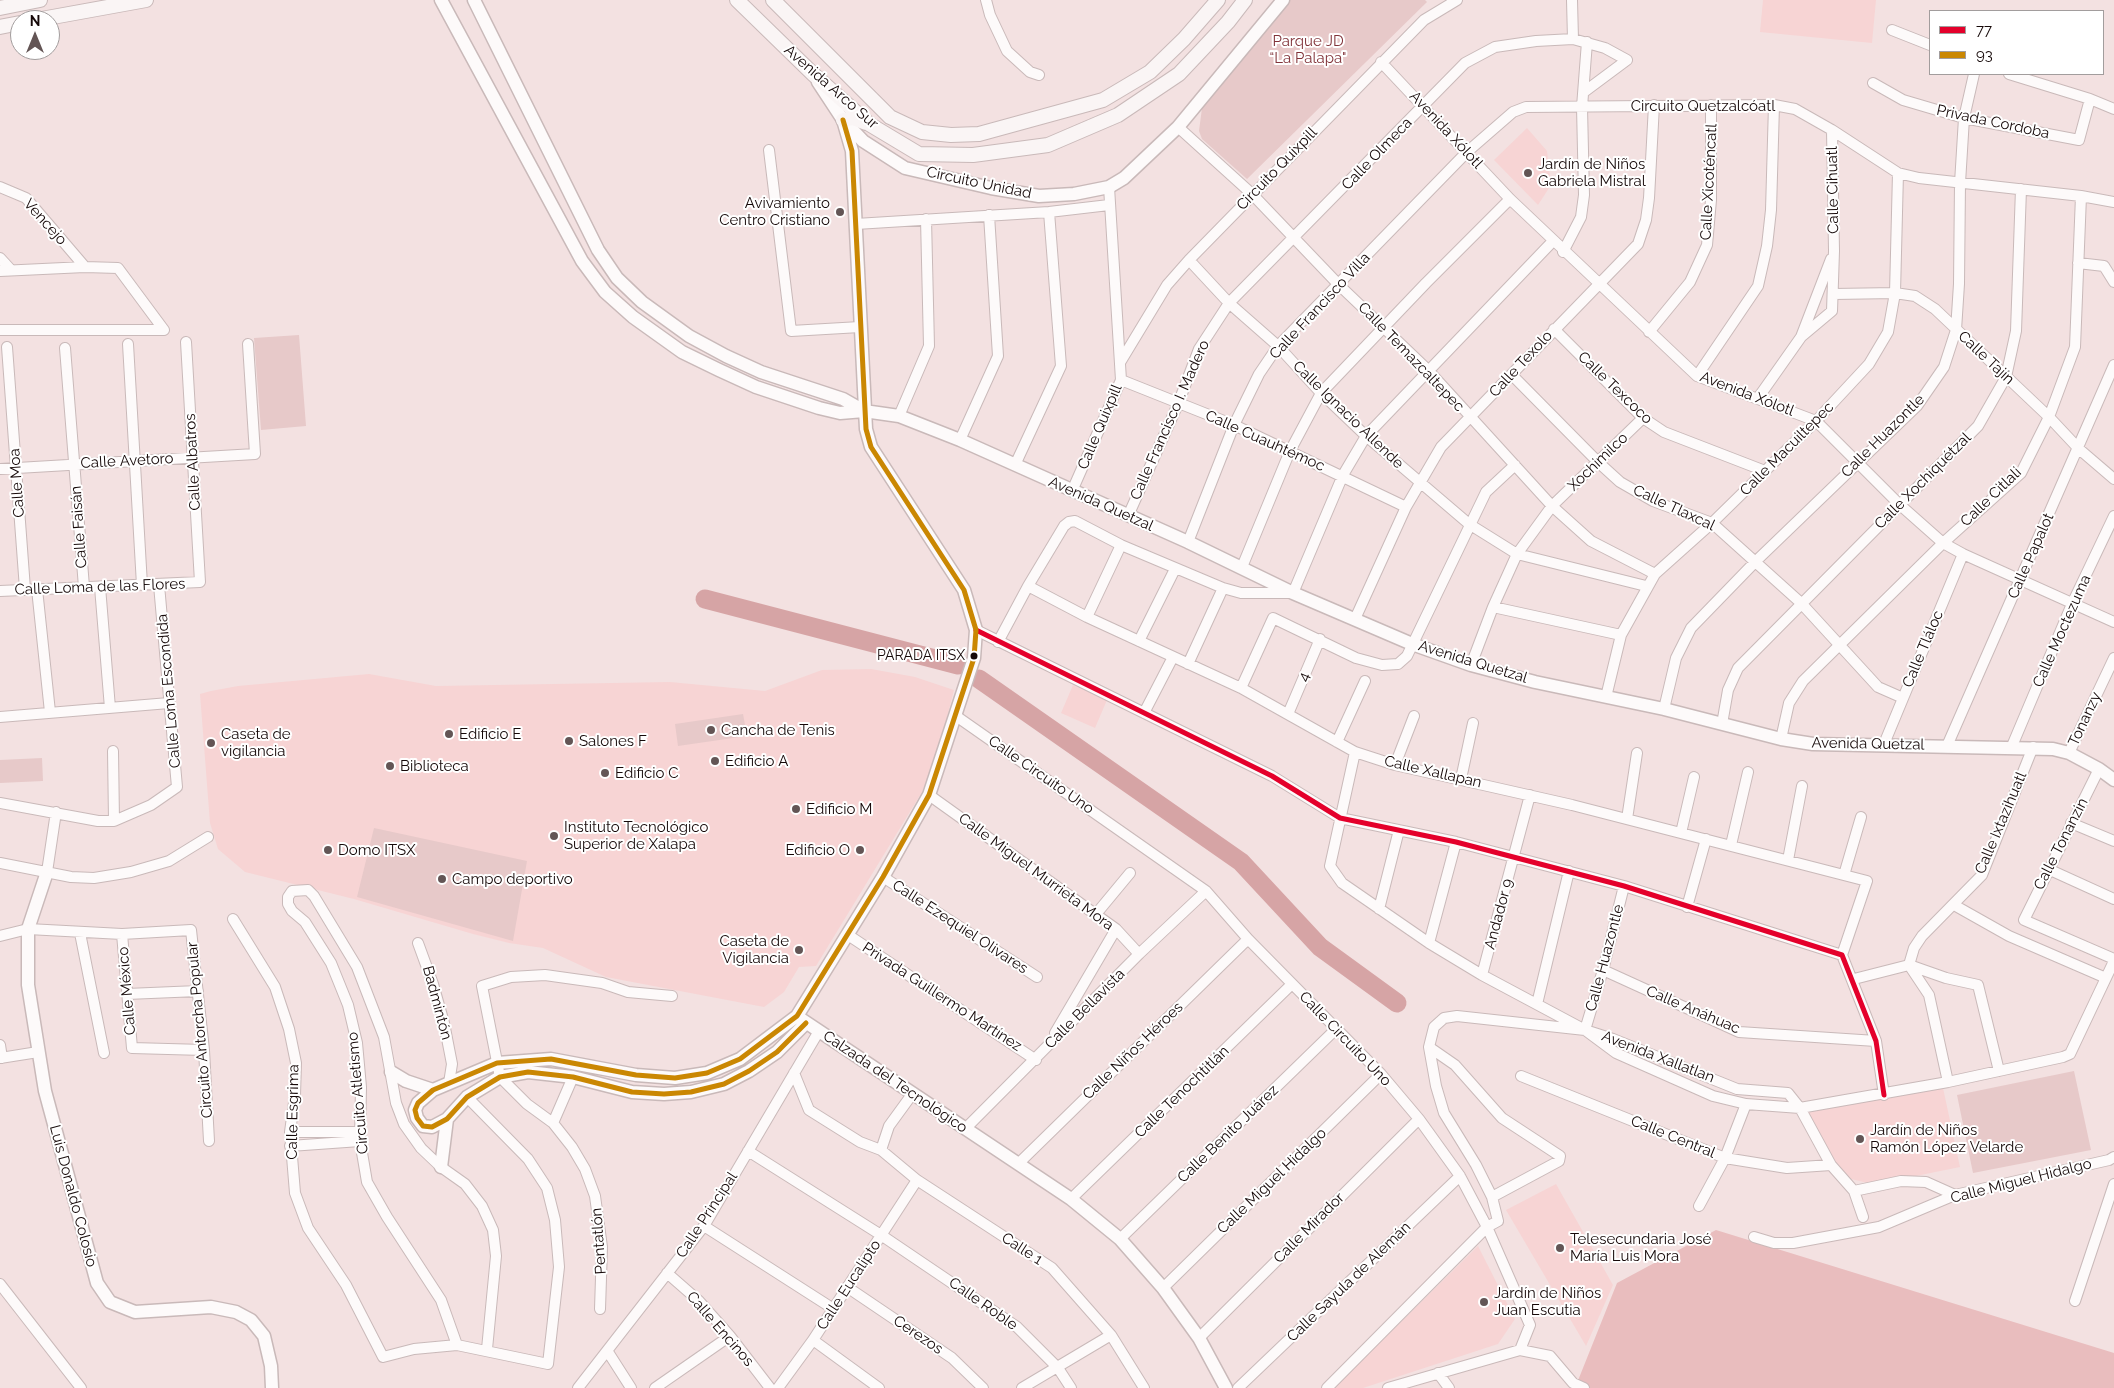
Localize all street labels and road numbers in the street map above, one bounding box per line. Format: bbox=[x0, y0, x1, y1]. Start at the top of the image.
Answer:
street label: Avenida Arco Sur bbox=[780, 41, 882, 133]
street label: Avenida Xólotl bbox=[1406, 88, 1486, 172]
street label: Circuito Quetzalcóatl bbox=[1631, 97, 1775, 115]
street label: Privada Cordoba bbox=[1935, 101, 2051, 143]
street label: Calle Olmeca bbox=[1338, 114, 1416, 194]
street label: Calle Xicoténcatl bbox=[1697, 123, 1721, 241]
street label: Circuito Quixpill bbox=[1233, 124, 1321, 214]
street label: Calle Cihuatl bbox=[1823, 146, 1843, 234]
street label: Circuito Unidad bbox=[925, 163, 1033, 203]
street label: Vencejo bbox=[20, 195, 70, 249]
street label: Calle Francisco Villa bbox=[1266, 249, 1374, 363]
street label: Calle Temazcaltepec bbox=[1354, 299, 1468, 415]
street label: Calle Texolo bbox=[1486, 327, 1556, 401]
street label: Calle Tajín bbox=[1954, 327, 2018, 389]
street label: Calle Francisco I. Madero bbox=[1127, 337, 1213, 503]
street label: Calle Texcoco bbox=[1574, 348, 1656, 428]
street label: Calle Ignacio Allende bbox=[1289, 357, 1407, 473]
street label: Avenida Xólotl bbox=[1697, 368, 1797, 420]
street label: Calle Quixpill bbox=[1074, 382, 1126, 472]
street label: Calle Huazontle bbox=[1838, 391, 1928, 481]
street label: Calle Macuiltepec bbox=[1736, 398, 1838, 500]
street label: Calle Cuauhtémoc bbox=[1202, 407, 1328, 475]
street label: Calle Albatros bbox=[181, 413, 205, 511]
street label: Xochimilco bbox=[1564, 429, 1632, 495]
street label: Calle Xochiquétzal bbox=[1871, 429, 1975, 533]
street label: Calle Moa bbox=[6, 448, 28, 518]
street label: Calle Avetoro bbox=[80, 450, 174, 472]
street label: Calle Citlali bbox=[1957, 464, 2025, 530]
street label: Avenida Quetzal bbox=[1046, 473, 1156, 535]
street label: Calle Tlaxcal bbox=[1630, 481, 1718, 535]
street label: Calle Faisán bbox=[67, 485, 91, 569]
street label: Calle Papalot bbox=[2004, 510, 2058, 602]
street label: Calle Moctezuma bbox=[2029, 572, 2095, 690]
street label: Calle Loma de las Flores bbox=[14, 575, 186, 599]
street label: Calle Tláloc bbox=[1899, 608, 1947, 690]
street label: Calle Loma Escondida bbox=[153, 613, 185, 769]
street label: Avenida Quetzal bbox=[1416, 637, 1530, 687]
street label: 4 bbox=[1294, 670, 1314, 684]
street label: Tonanzy bbox=[2065, 689, 2105, 749]
street label: Calle Circuito Uno bbox=[985, 732, 1097, 818]
street label: Avenida Quetzal bbox=[1811, 734, 1925, 754]
street label: Calle Xallapan bbox=[1383, 752, 1483, 792]
street label: Calle Ixtazihuatl bbox=[1971, 769, 2031, 877]
street label: Calle Tonanzin bbox=[2030, 795, 2092, 893]
street label: Calle Miguel Murrieta Mora bbox=[955, 810, 1117, 934]
street label: Calle Ezequiel Olivares bbox=[889, 876, 1031, 978]
street label: Andador 9 bbox=[1481, 877, 1517, 951]
street label: Calle Huazontle bbox=[1582, 902, 1628, 1014]
street label: Privada Guillermo Martínez bbox=[859, 939, 1025, 1055]
street label: Circuito Antorcha Popular bbox=[183, 941, 217, 1119]
street label: Calle México bbox=[114, 946, 140, 1036]
street label: Badmintón bbox=[418, 964, 456, 1042]
street label: Calle Bellavista bbox=[1041, 965, 1129, 1053]
street label: Calle Anáhuac bbox=[1643, 982, 1743, 1038]
street label: Calle Circuito Uno bbox=[1295, 988, 1395, 1090]
street label: Calle Niños Héroes bbox=[1079, 998, 1187, 1104]
street label: Calzada del Tecnológico bbox=[819, 1027, 971, 1137]
street label: Avenida Xallatlan bbox=[1599, 1027, 1717, 1087]
street label: Circuito Atletismo bbox=[344, 1031, 372, 1155]
street label: Calle Tenochtitlán bbox=[1131, 1042, 1233, 1142]
street label: Calle Esgrima bbox=[283, 1064, 303, 1160]
street label: Calle Benito Juárez bbox=[1174, 1081, 1282, 1187]
street label: Calle Central bbox=[1628, 1112, 1718, 1162]
street label: Luis Donaldo Colosio bbox=[45, 1123, 101, 1269]
street label: Calle Miguel Hidalgo bbox=[1214, 1124, 1330, 1238]
street label: Calle Miguel Hidalgo bbox=[1949, 1155, 2093, 1207]
street label: Calle Principal bbox=[673, 1169, 741, 1261]
street label: Calle Mirador bbox=[1270, 1189, 1348, 1267]
street label: Pentatlón bbox=[588, 1207, 610, 1275]
street label: Calle Sayula de Alemán bbox=[1283, 1218, 1415, 1346]
street label: Calle 1 bbox=[998, 1229, 1046, 1269]
street label: Calle Eucalipto bbox=[813, 1237, 885, 1333]
street label: Calle Roble bbox=[945, 1274, 1021, 1334]
street label: Calle Encinos bbox=[683, 1288, 757, 1370]
street label: Cerezos bbox=[890, 1312, 946, 1358]

